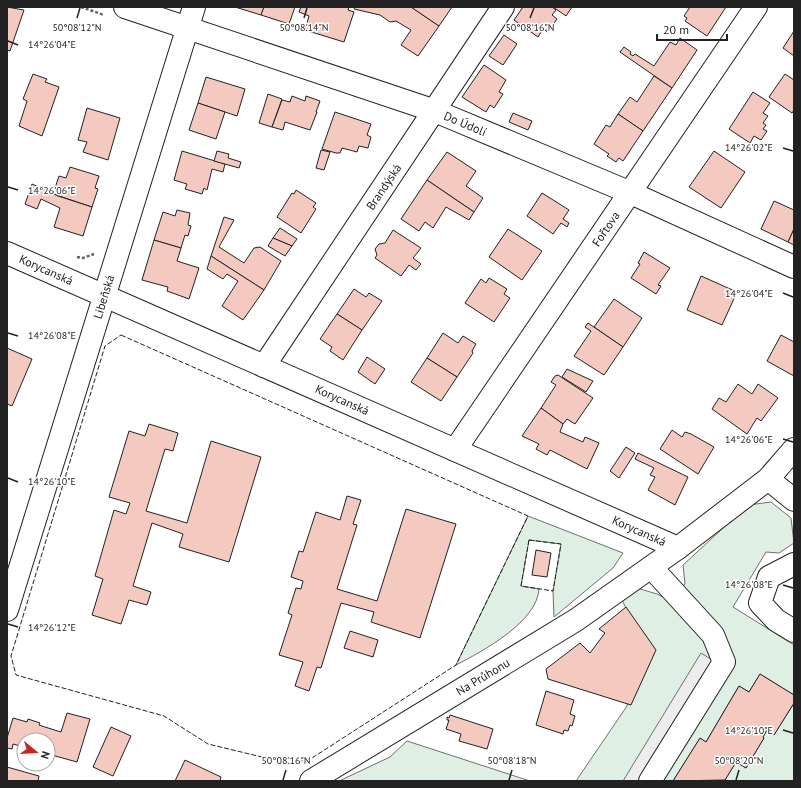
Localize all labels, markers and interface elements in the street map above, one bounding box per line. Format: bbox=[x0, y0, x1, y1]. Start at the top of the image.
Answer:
scale bar bbox=[657, 16, 727, 42]
text: 50°08'12"N bbox=[52, 21, 102, 34]
text: 50°08'14"N bbox=[279, 21, 329, 34]
text: 50°08'16"N bbox=[505, 21, 555, 34]
text: 20 m bbox=[663, 22, 689, 37]
text: 14°26'04"E bbox=[28, 38, 76, 51]
street label: Do Údolí bbox=[442, 108, 489, 139]
text: 14°26'02"E bbox=[725, 141, 773, 154]
street label: Brandýská bbox=[363, 161, 404, 213]
text: 14°26'06"E bbox=[28, 184, 76, 197]
street label: Fořtova bbox=[588, 208, 623, 249]
street label: Korycanská bbox=[17, 251, 76, 288]
street label: Libeňská bbox=[90, 273, 117, 321]
text: 14°26'04"E bbox=[725, 287, 773, 300]
text: 14°26'08"E bbox=[28, 329, 76, 342]
street label: Korycanská bbox=[313, 381, 372, 418]
text: 14°26'06"E bbox=[725, 433, 773, 446]
text: 14°26'10"E bbox=[28, 475, 76, 488]
street label: Korycanská bbox=[610, 512, 669, 549]
text: 14°26'08"E bbox=[725, 578, 773, 591]
text: 14°26'12"E bbox=[28, 621, 76, 634]
street label: Na Průhonu bbox=[453, 655, 512, 698]
text: 14°26'10"E bbox=[725, 724, 773, 737]
north arrow bbox=[16, 732, 56, 772]
text: N bbox=[38, 749, 53, 761]
text: 50°08'16"N bbox=[261, 754, 311, 767]
text: 50°08'18"N bbox=[487, 754, 537, 767]
text: 50°08'20"N bbox=[714, 754, 764, 767]

